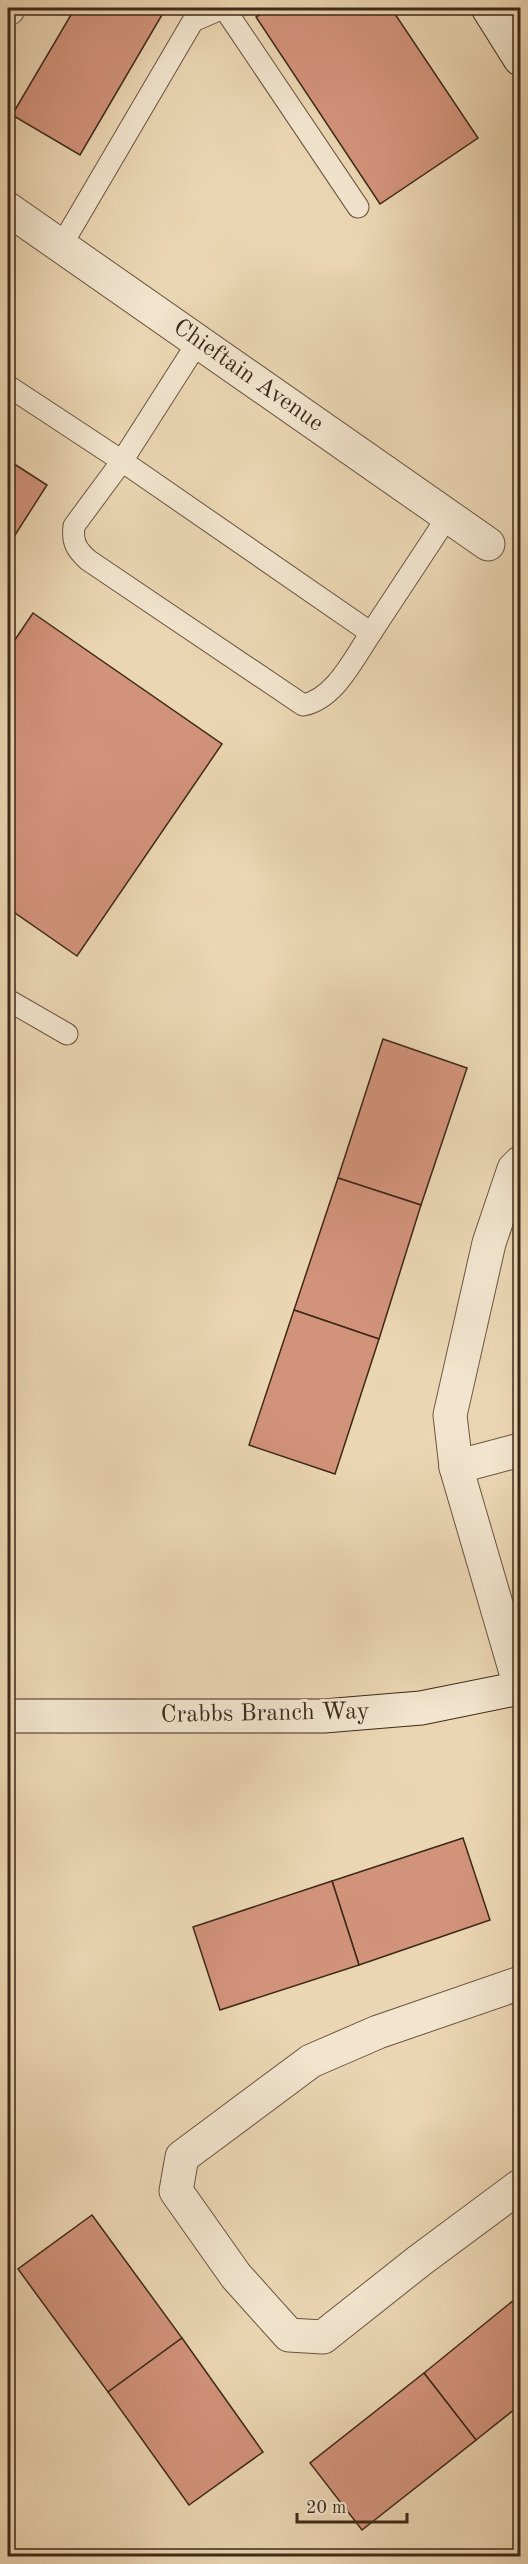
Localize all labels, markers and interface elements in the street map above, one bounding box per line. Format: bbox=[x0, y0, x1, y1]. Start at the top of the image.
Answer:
street label: Chieftain Avenue bbox=[169, 315, 327, 437]
street label: Crabbs Branch Way bbox=[160, 1700, 370, 1728]
scale bar bbox=[297, 2486, 406, 2524]
text: 20 m bbox=[306, 2499, 346, 2517]

